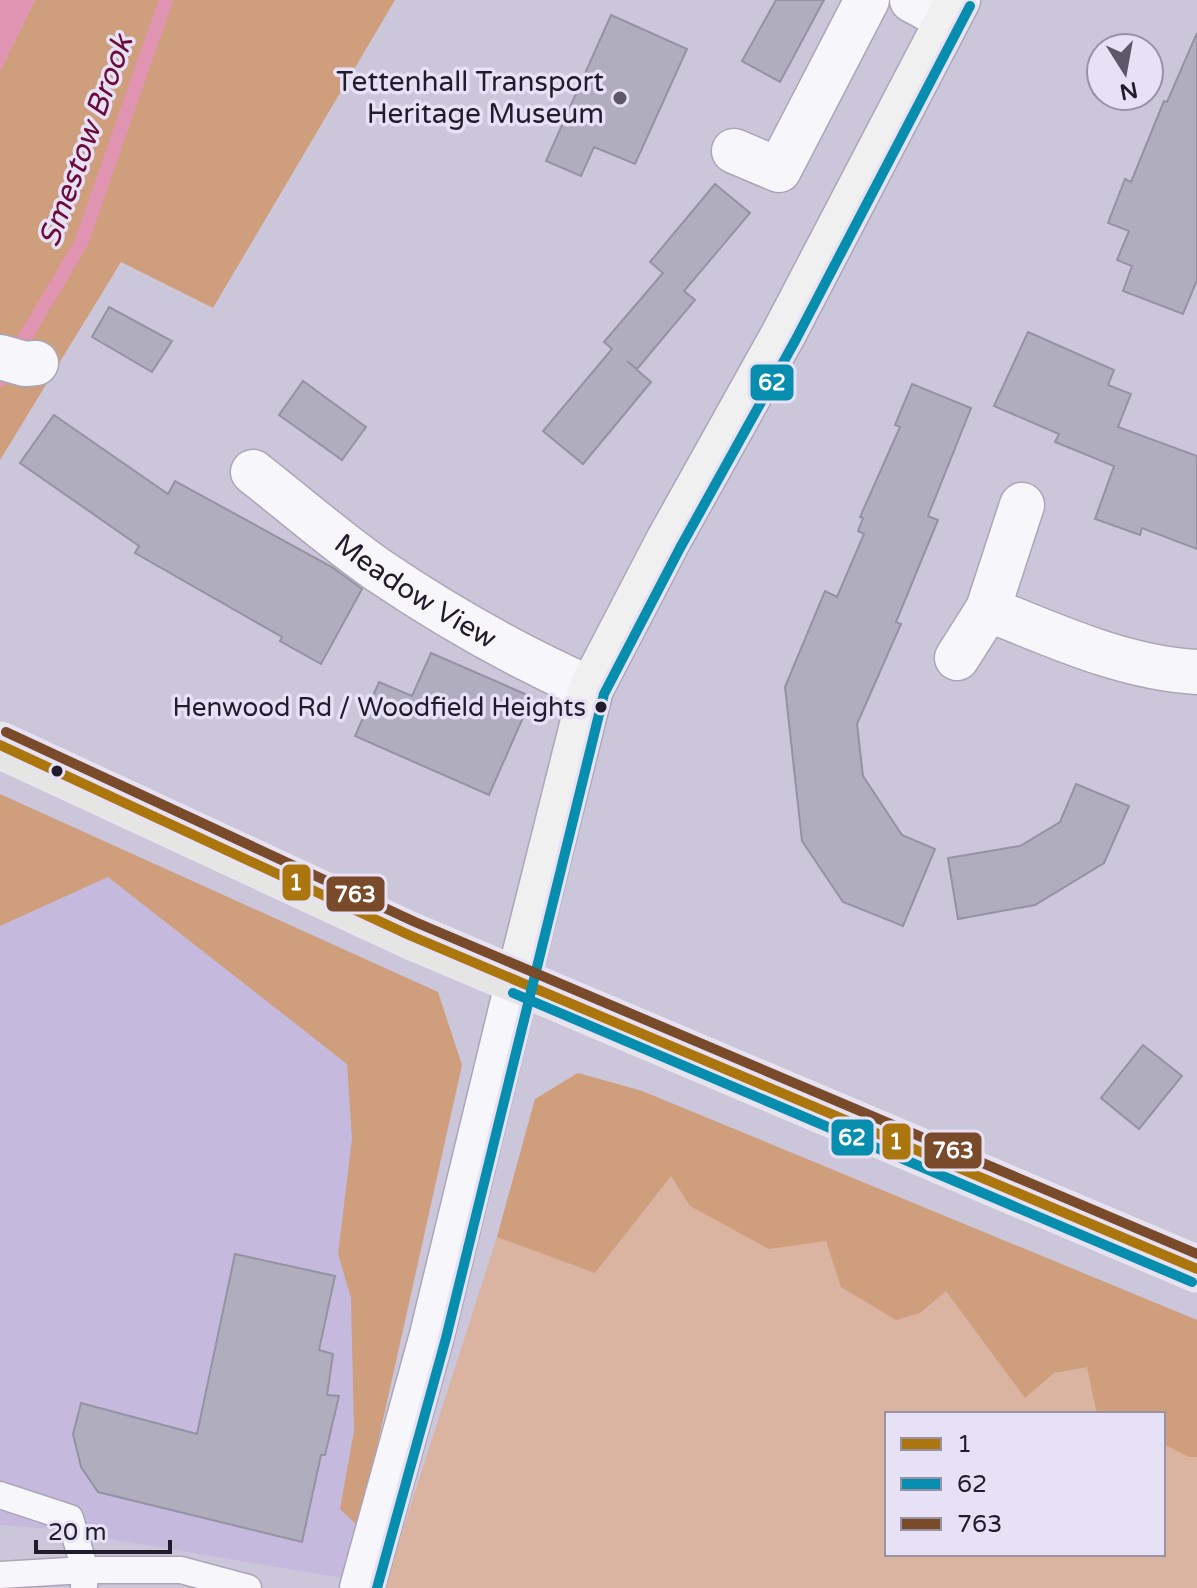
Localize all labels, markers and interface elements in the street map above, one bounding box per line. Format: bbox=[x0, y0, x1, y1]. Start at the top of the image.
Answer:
water label: Smestow Brook bbox=[31, 28, 142, 252]
north arrow bbox=[1085, 32, 1165, 112]
place label: Tettenhall Transport Heritage Museum bbox=[336, 65, 604, 131]
text: N bbox=[1117, 76, 1140, 105]
marker: Tettenhall Transport Heritage Museum bbox=[611, 89, 629, 107]
line badge: 62 bbox=[749, 363, 795, 402]
text: 62 bbox=[758, 370, 786, 396]
street label: Meadow View bbox=[328, 527, 502, 656]
place label: Henwood Rd / Woodfield Heights bbox=[172, 692, 586, 723]
marker: Henwood Rd / Woodfield Heights bbox=[593, 699, 609, 715]
unlabelled marker bbox=[49, 763, 65, 779]
line badge: 1 bbox=[281, 863, 312, 902]
text: 1 bbox=[289, 870, 303, 896]
line badge: 763 bbox=[325, 875, 386, 913]
text: 763 bbox=[334, 882, 376, 908]
line badge: 62 bbox=[830, 1118, 875, 1157]
line badge: 1 bbox=[881, 1122, 912, 1161]
text: 62 bbox=[838, 1125, 866, 1151]
text: 1 bbox=[889, 1129, 903, 1155]
line badge: 763 bbox=[923, 1131, 983, 1170]
text: 763 bbox=[932, 1138, 974, 1164]
legend bbox=[885, 1412, 1165, 1556]
text: 1 bbox=[957, 1430, 972, 1459]
text: 62 bbox=[957, 1470, 987, 1499]
scale bar bbox=[36, 1504, 170, 1554]
text: 763 bbox=[957, 1510, 1002, 1539]
text: 20 m bbox=[48, 1518, 106, 1547]

